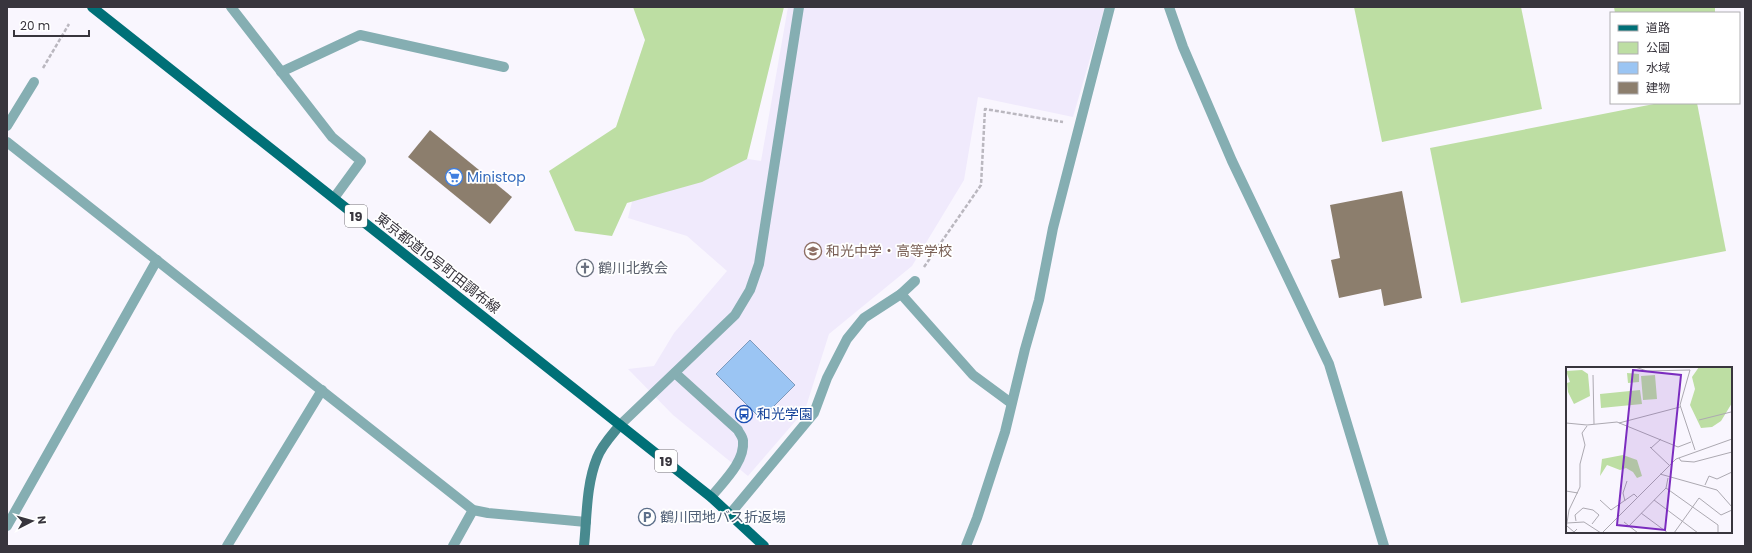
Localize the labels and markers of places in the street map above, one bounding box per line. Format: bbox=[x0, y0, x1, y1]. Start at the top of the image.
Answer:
supermarket icon: Ministop bbox=[444, 167, 464, 187]
place label: Ministop bbox=[467, 167, 526, 187]
school or university icon: 和光中学・高等学校 bbox=[803, 241, 823, 261]
place label: 和光中学・高等学校 bbox=[826, 241, 952, 261]
church icon: 鶴川北教会 bbox=[575, 258, 595, 278]
place label: 鶴川北教会 bbox=[598, 258, 668, 278]
bus stop icon: 和光学園 bbox=[734, 404, 754, 424]
place label: 和光学園 bbox=[757, 404, 813, 424]
parking icon: 鶴川団地バス折返場 bbox=[637, 507, 657, 527]
place label: 鶴川団地バス折返場 bbox=[660, 507, 786, 527]

